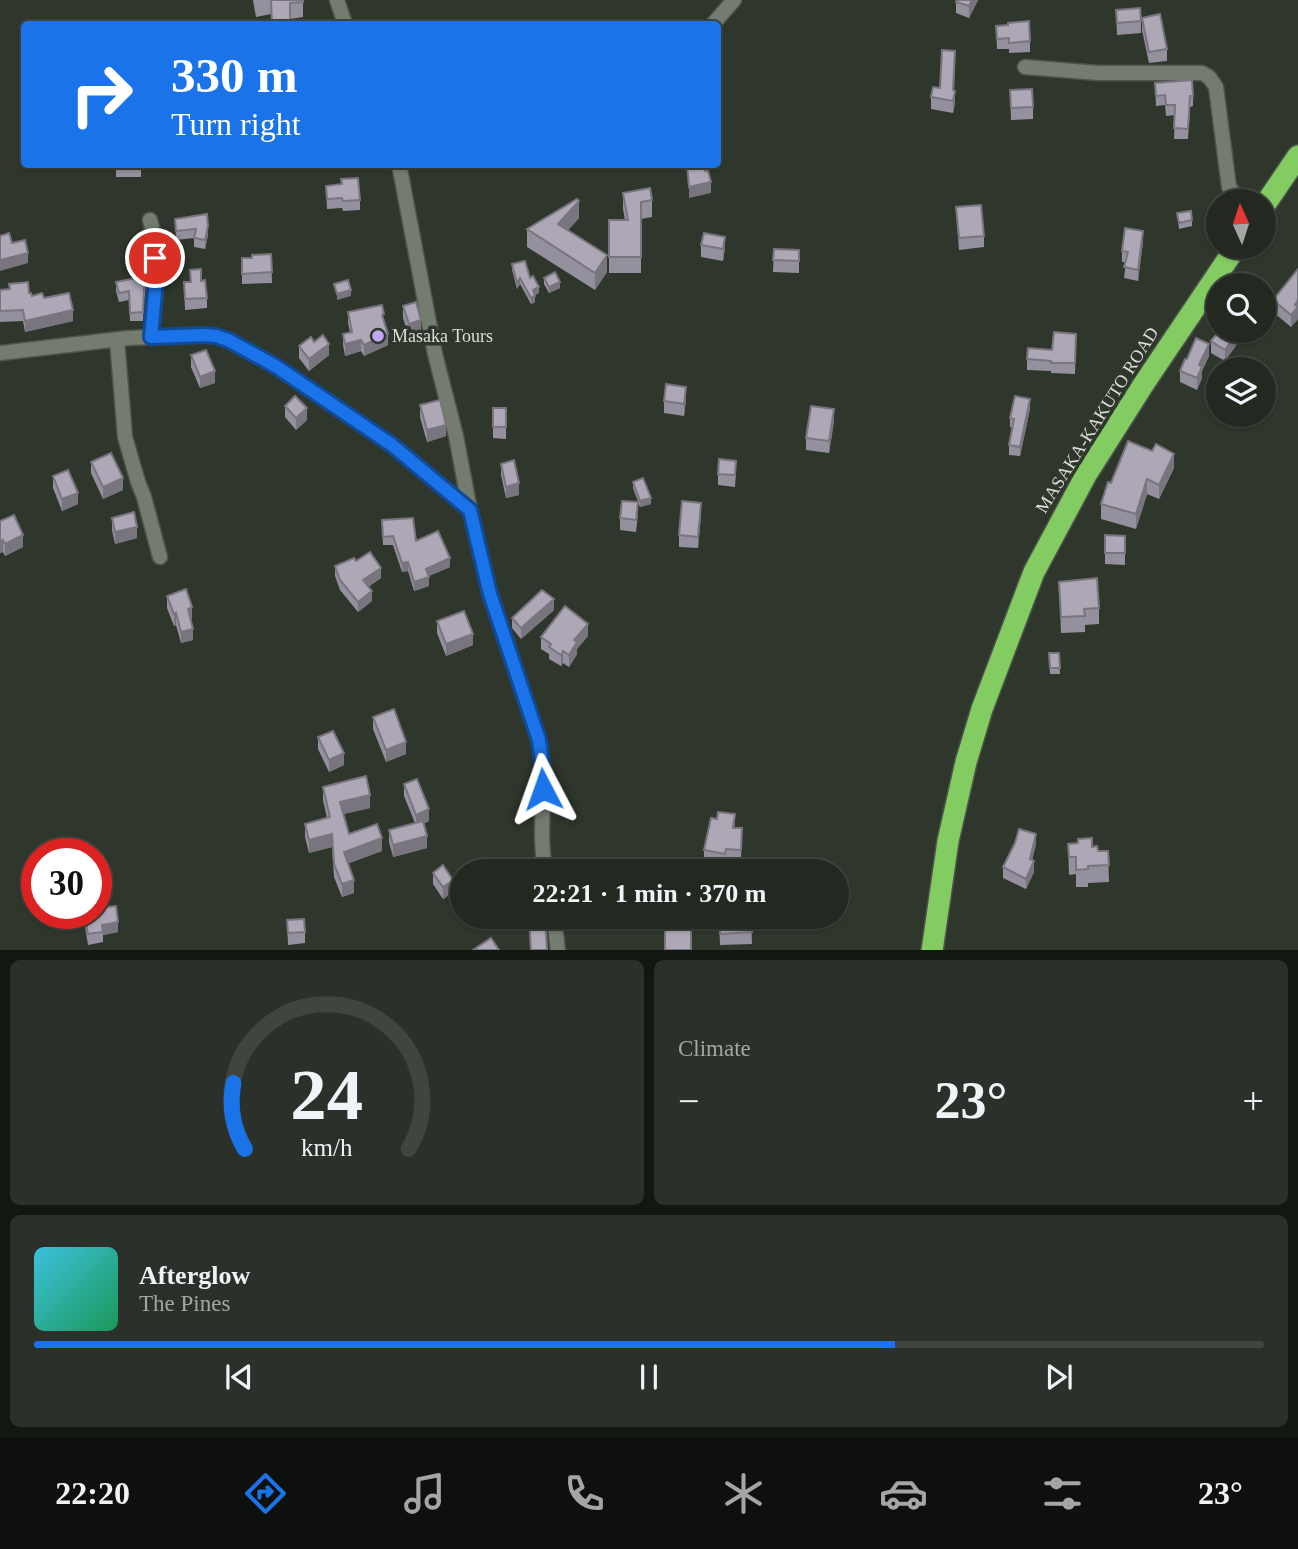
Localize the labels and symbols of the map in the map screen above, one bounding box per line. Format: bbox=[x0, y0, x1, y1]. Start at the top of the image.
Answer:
north arrow bbox=[1206, 189, 1276, 259]
pin bbox=[125, 228, 185, 288]
street label: MASAKA-KAKUTO ROAD bbox=[1032, 323, 1162, 517]
place label: Masaka Tours bbox=[392, 326, 493, 346]
marker: Masaka Tours bbox=[370, 328, 386, 344]
position arrow bbox=[506, 752, 580, 826]
speed limit sign: 30 bbox=[21, 838, 112, 929]

